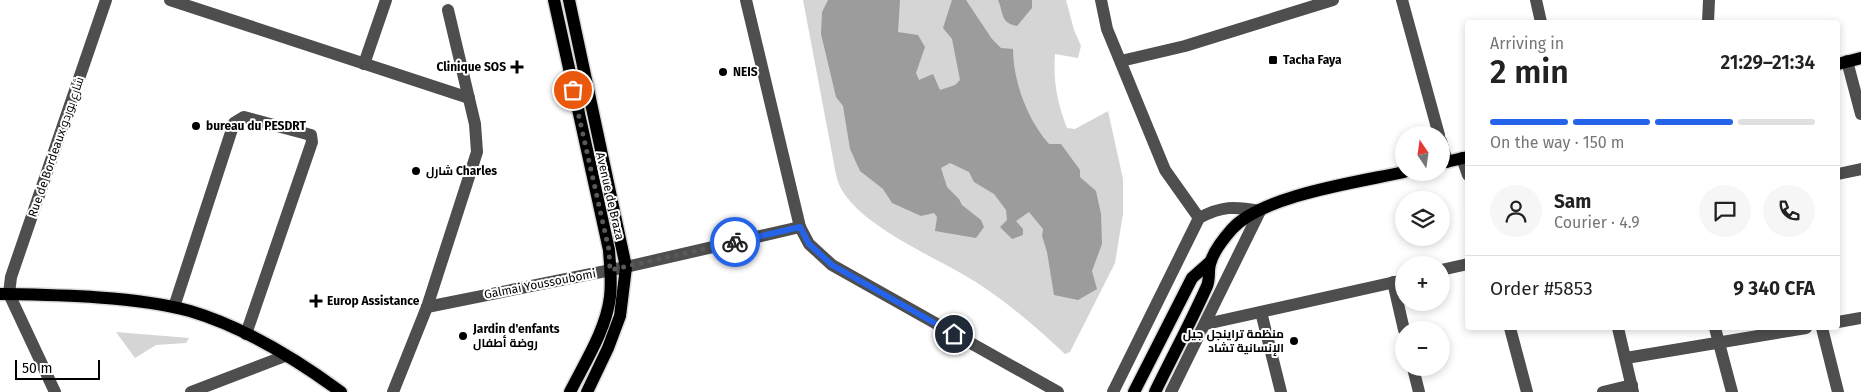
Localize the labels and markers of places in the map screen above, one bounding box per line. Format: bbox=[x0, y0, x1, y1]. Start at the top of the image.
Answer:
place label: Tacha Faya bbox=[1283, 53, 1342, 67]
marker: Tacha Faya bbox=[1267, 54, 1279, 66]
place label: Clinique SOS bbox=[436, 60, 506, 74]
marker: Clinique SOS bbox=[510, 60, 524, 74]
place label: NEIS bbox=[733, 65, 758, 79]
marker: NEIS bbox=[717, 66, 729, 78]
pin bbox=[552, 69, 594, 111]
place label: bureau du PESDRT bbox=[206, 119, 306, 133]
marker: bureau du PESDRT bbox=[190, 120, 202, 132]
place label: شارل Charles bbox=[426, 164, 497, 179]
marker: شارل Charles bbox=[410, 165, 422, 177]
marker: Europ Assistance bbox=[309, 294, 323, 308]
place label: Europ Assistance bbox=[327, 294, 420, 308]
pin bbox=[933, 313, 975, 355]
place label: Jardin d'enfants روضة أطفال bbox=[472, 322, 560, 351]
place label: منظمة تراينجل جيل الإنسانية تشاد bbox=[1183, 327, 1284, 356]
marker: Jardin d'enfants روضة أطفال bbox=[457, 330, 469, 342]
marker: منظمة تراينجل جيل الإنسانية تشاد bbox=[1288, 335, 1300, 347]

